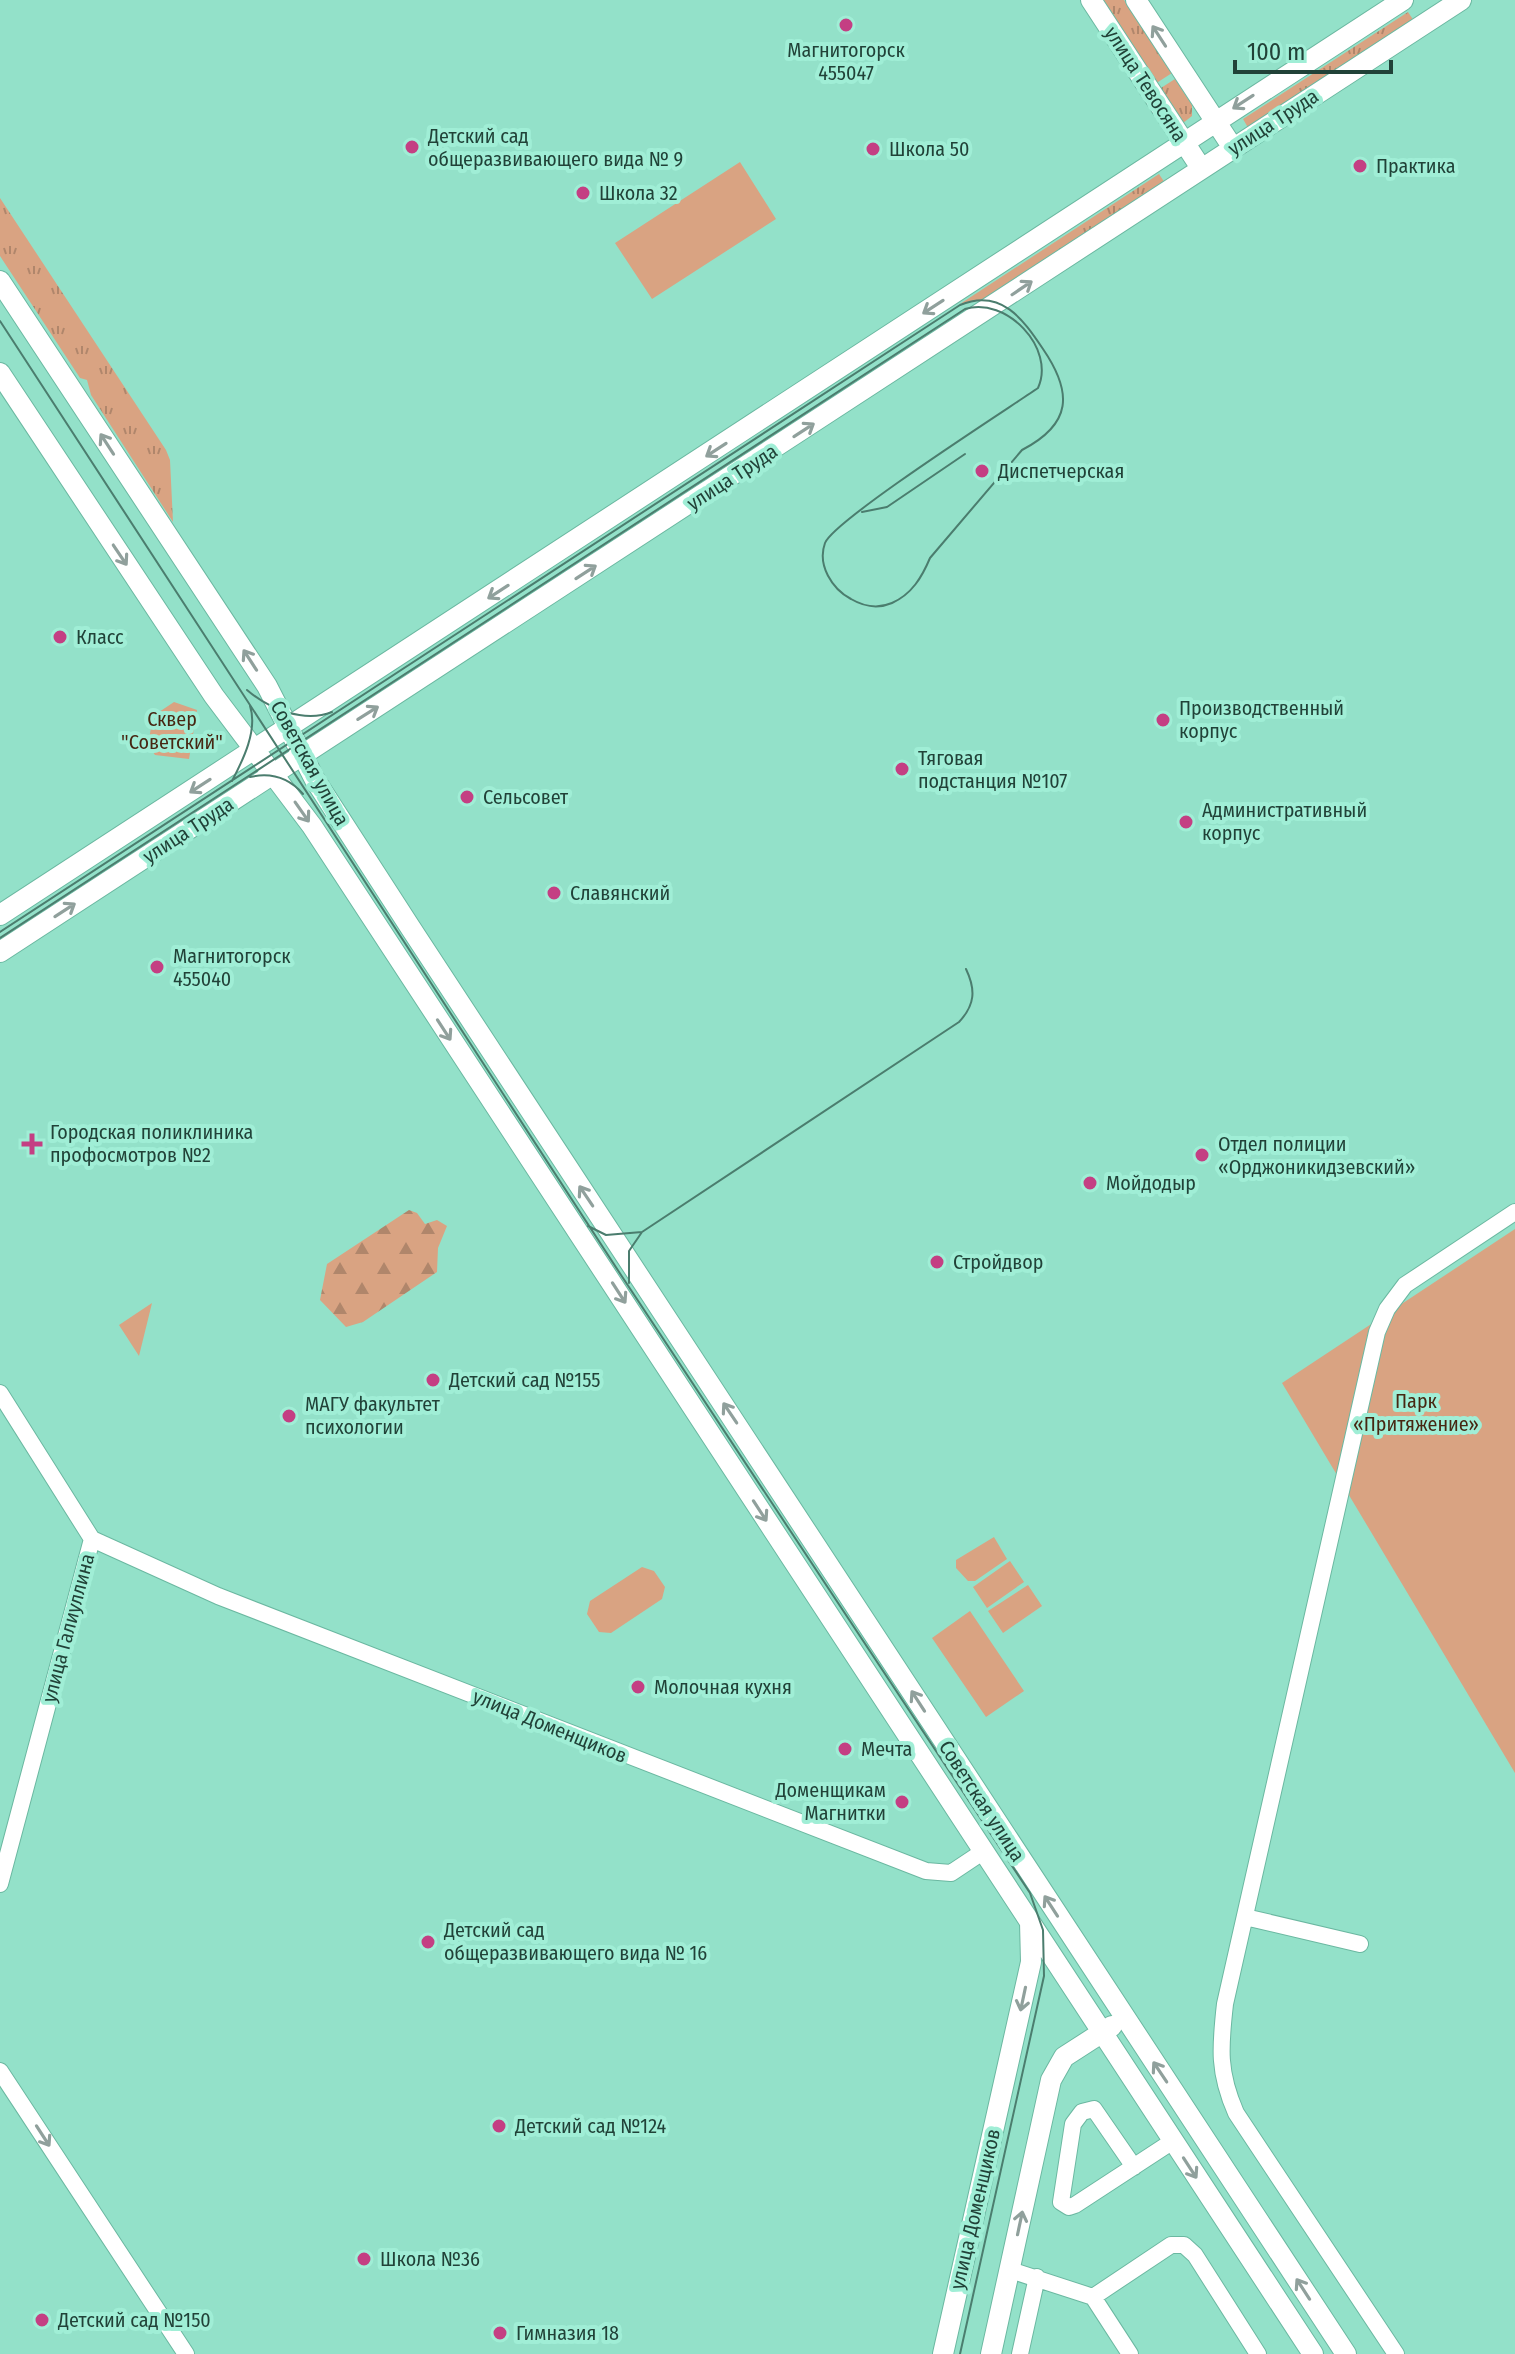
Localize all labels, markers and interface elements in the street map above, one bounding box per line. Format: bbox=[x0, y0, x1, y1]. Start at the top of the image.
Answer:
marker: Магнитогорск 455047 bbox=[837, 16, 855, 34]
street label: улица Тевосяна bbox=[1100, 22, 1192, 146]
scale bar bbox=[1235, 24, 1391, 74]
one-way arrow bbox=[1151, 25, 1167, 47]
place label: Магнитогорск 455047 bbox=[787, 38, 905, 85]
text: 100 m bbox=[1247, 38, 1305, 66]
street label: улица Труда bbox=[1223, 84, 1323, 160]
one-way arrow bbox=[1232, 95, 1255, 111]
place label: Детский сад общеразвивающего вида № 9 bbox=[427, 124, 683, 171]
place label: Школа 50 bbox=[889, 137, 969, 161]
marker: Детский сад общеразвивающего вида № 9 bbox=[403, 138, 421, 156]
marker: Школа 50 bbox=[864, 140, 882, 158]
place label: Практика bbox=[1376, 154, 1455, 178]
marker: Практика bbox=[1351, 157, 1369, 175]
place label: Школа 32 bbox=[599, 181, 678, 205]
marker: Школа 32 bbox=[574, 184, 592, 202]
one-way arrow bbox=[1010, 280, 1033, 296]
one-way arrow bbox=[922, 300, 945, 316]
one-way arrow bbox=[792, 422, 815, 438]
one-way arrow bbox=[98, 433, 115, 455]
street label: улица Труда bbox=[682, 439, 782, 515]
one-way arrow bbox=[705, 442, 727, 459]
place label: Диспетчерская bbox=[997, 459, 1124, 483]
marker: Диспетчерская bbox=[973, 462, 991, 480]
one-way arrow bbox=[111, 544, 128, 566]
one-way arrow bbox=[574, 563, 597, 579]
one-way arrow bbox=[487, 584, 509, 600]
place label: Класс bbox=[76, 625, 124, 649]
marker: Класс bbox=[51, 628, 69, 646]
one-way arrow bbox=[242, 650, 259, 672]
street label: Советская улица bbox=[266, 696, 354, 830]
place label: Производственный корпус bbox=[1179, 696, 1344, 743]
one-way arrow bbox=[356, 705, 379, 721]
park label: Сквер "Советский" bbox=[121, 707, 223, 754]
marker: Производственный корпус bbox=[1154, 711, 1172, 729]
place label: Тяговая подстанция №107 bbox=[918, 746, 1067, 793]
marker: Тяговая подстанция №107 bbox=[893, 760, 911, 778]
one-way arrow bbox=[189, 779, 212, 795]
place label: Сельсовет bbox=[483, 785, 569, 809]
marker: Сельсовет bbox=[458, 788, 476, 806]
street label: улица Труда bbox=[138, 792, 238, 868]
place label: Административный корпус bbox=[1202, 798, 1367, 845]
one-way arrow bbox=[294, 800, 310, 822]
marker: Административный корпус bbox=[1177, 813, 1195, 831]
place label: Славянский bbox=[570, 881, 670, 905]
marker: Славянский bbox=[545, 884, 563, 902]
one-way arrow bbox=[54, 901, 76, 918]
place label: Магнитогорск 455040 bbox=[173, 944, 291, 991]
marker: Магнитогорск 455040 bbox=[148, 958, 166, 976]
one-way arrow bbox=[436, 1018, 452, 1040]
place label: Городская поликлиника профосмотров №2 bbox=[50, 1120, 253, 1167]
place label: Отдел полиции «Орджоникидзевский» bbox=[1218, 1132, 1415, 1179]
marker: Городская поликлиника профосмотров №2 bbox=[21, 1133, 43, 1155]
marker: Отдел полиции «Орджоникидзевский» bbox=[1193, 1146, 1211, 1164]
place label: Мойдодыр bbox=[1106, 1171, 1196, 1195]
marker: Мойдодыр bbox=[1081, 1174, 1099, 1192]
one-way arrow bbox=[578, 1185, 594, 1208]
place label: Стройдвор bbox=[953, 1250, 1043, 1274]
marker: Стройдвор bbox=[928, 1253, 946, 1271]
one-way arrow bbox=[611, 1281, 627, 1304]
place label: Детский сад №155 bbox=[448, 1368, 600, 1392]
marker: Детский сад №155 bbox=[424, 1371, 442, 1389]
park label: Парк «Притяжение» bbox=[1353, 1389, 1479, 1436]
place label: МАГУ факультет психологии bbox=[305, 1392, 441, 1439]
one-way arrow bbox=[721, 1402, 737, 1425]
marker: МАГУ факультет психологии bbox=[280, 1407, 298, 1425]
one-way arrow bbox=[752, 1499, 768, 1522]
street label: улица Галиуллина bbox=[37, 1551, 99, 1705]
place label: Молочная кухня bbox=[654, 1675, 792, 1699]
marker: Молочная кухня bbox=[629, 1678, 647, 1696]
street label: улица Доменщиков bbox=[469, 1684, 631, 1768]
one-way arrow bbox=[909, 1690, 925, 1713]
street label: Советская улица bbox=[934, 1736, 1030, 1866]
place label: Мечта bbox=[861, 1737, 912, 1761]
marker: Мечта bbox=[836, 1740, 854, 1758]
place label: Доменщикам Магнитки bbox=[774, 1778, 886, 1825]
marker: Доменщикам Магнитки bbox=[893, 1793, 911, 1811]
one-way arrow bbox=[1042, 1895, 1058, 1918]
place label: Детский сад общеразвивающего вида № 16 bbox=[443, 1918, 707, 1965]
marker: Детский сад общеразвивающего вида № 16 bbox=[419, 1933, 437, 1951]
one-way arrow bbox=[1015, 1986, 1030, 2011]
one-way arrow bbox=[1151, 2061, 1167, 2084]
place label: Детский сад №124 bbox=[514, 2114, 667, 2138]
marker: Детский сад №124 bbox=[490, 2117, 508, 2135]
one-way arrow bbox=[35, 2125, 51, 2147]
street label: улица Доменщиков bbox=[945, 2126, 1005, 2292]
one-way arrow bbox=[1182, 2157, 1199, 2179]
one-way arrow bbox=[1013, 2211, 1028, 2237]
place label: Школа №36 bbox=[380, 2247, 480, 2271]
marker: Школа №36 bbox=[355, 2250, 373, 2268]
one-way arrow bbox=[1295, 2278, 1311, 2301]
place label: Детский сад №150 bbox=[57, 2308, 211, 2332]
marker: Детский сад №150 bbox=[33, 2311, 51, 2329]
place label: Гимназия 18 bbox=[516, 2321, 619, 2345]
marker: Гимназия 18 bbox=[491, 2324, 509, 2342]

